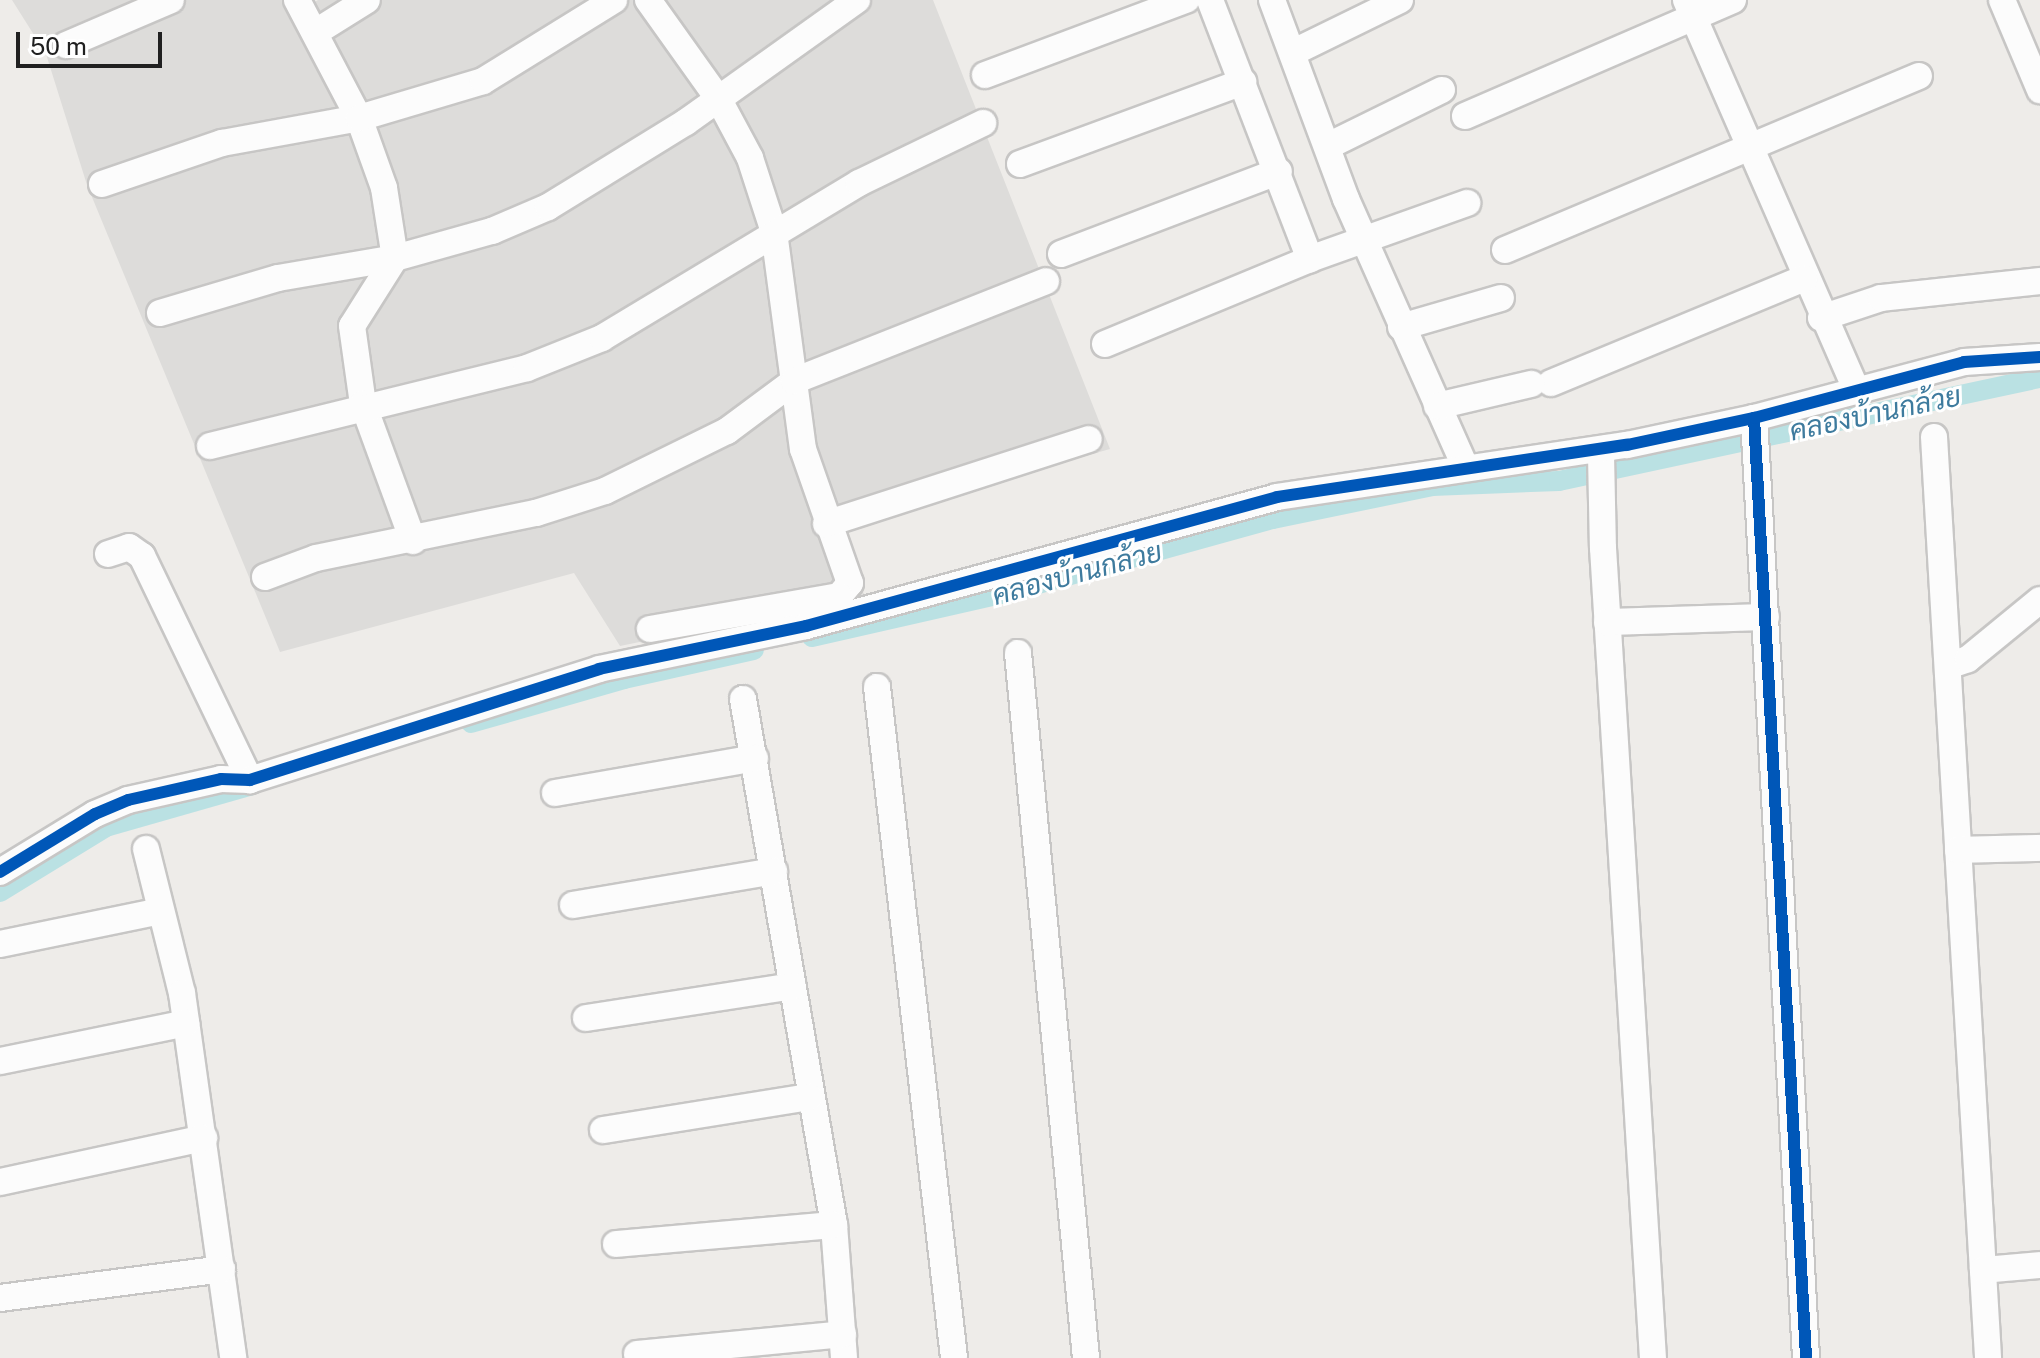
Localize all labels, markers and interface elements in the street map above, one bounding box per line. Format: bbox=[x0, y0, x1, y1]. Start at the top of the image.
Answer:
scale bar bbox=[20, 16, 166, 66]
text: 50 m bbox=[30, 32, 87, 60]
water label: คลองบ้านกล้วย bbox=[1786, 378, 1964, 448]
water label: คลองบ้านกล้วย bbox=[988, 534, 1166, 612]

